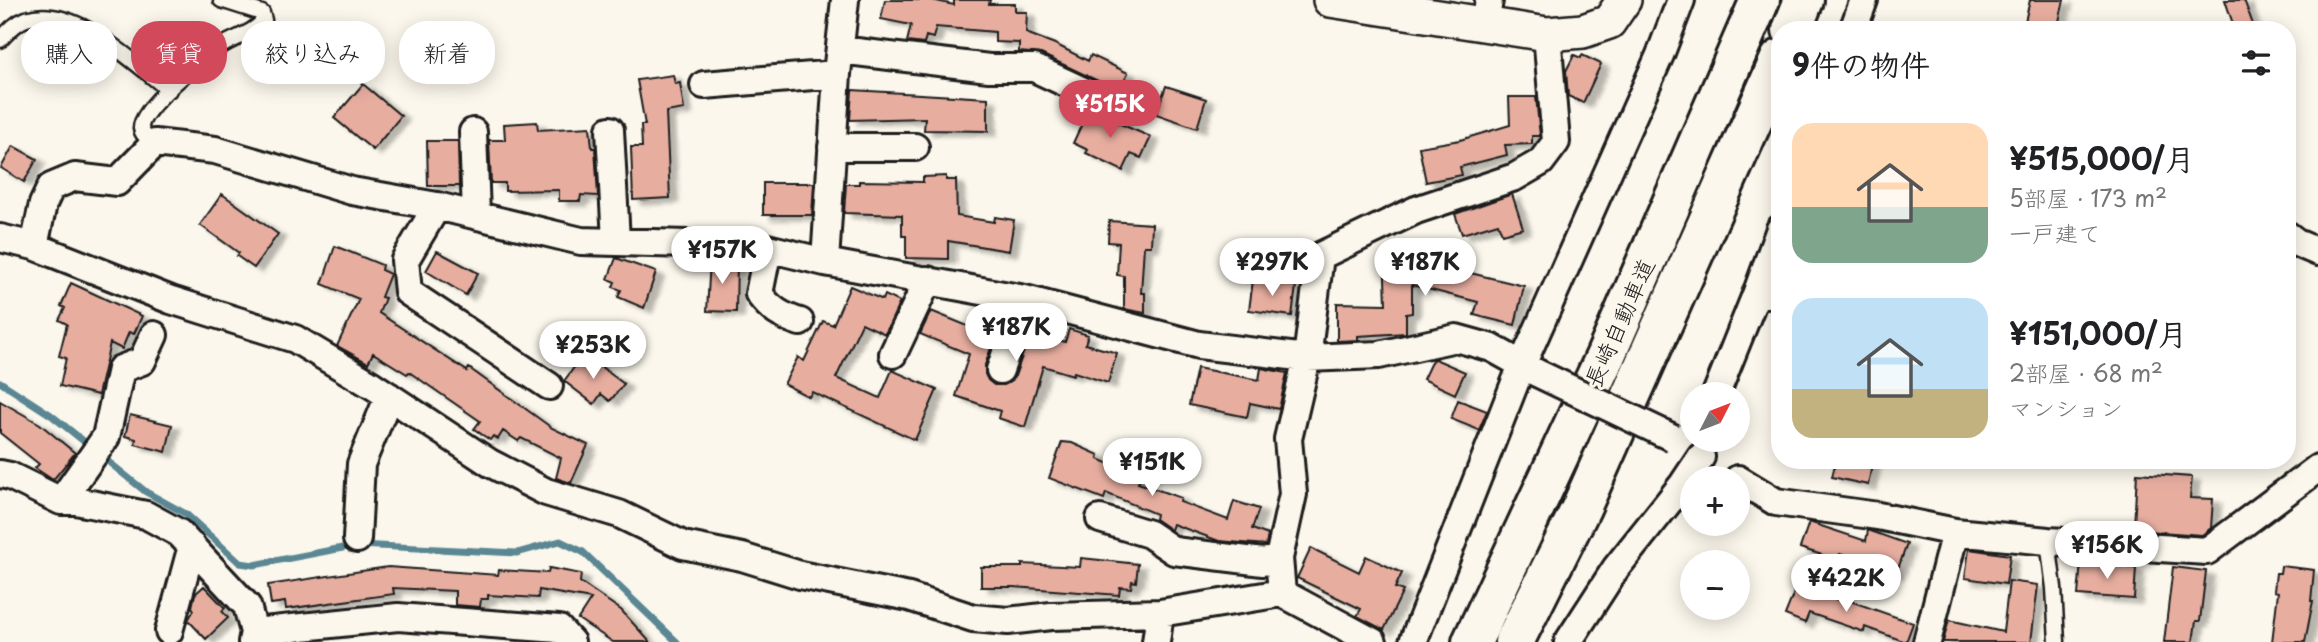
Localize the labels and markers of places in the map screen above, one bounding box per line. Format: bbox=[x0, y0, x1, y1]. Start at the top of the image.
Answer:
pin: ¥515K bbox=[1061, 80, 1159, 140]
pin: ¥157K bbox=[673, 226, 771, 286]
pin: ¥297K bbox=[1223, 238, 1321, 298]
pin: ¥187K bbox=[1376, 238, 1474, 298]
pin: ¥187K bbox=[967, 304, 1065, 363]
pin: ¥253K bbox=[544, 322, 642, 381]
pin: ¥151K bbox=[1103, 438, 1201, 498]
pin: ¥156K bbox=[2058, 522, 2156, 581]
pin: ¥422K bbox=[1797, 554, 1895, 614]

